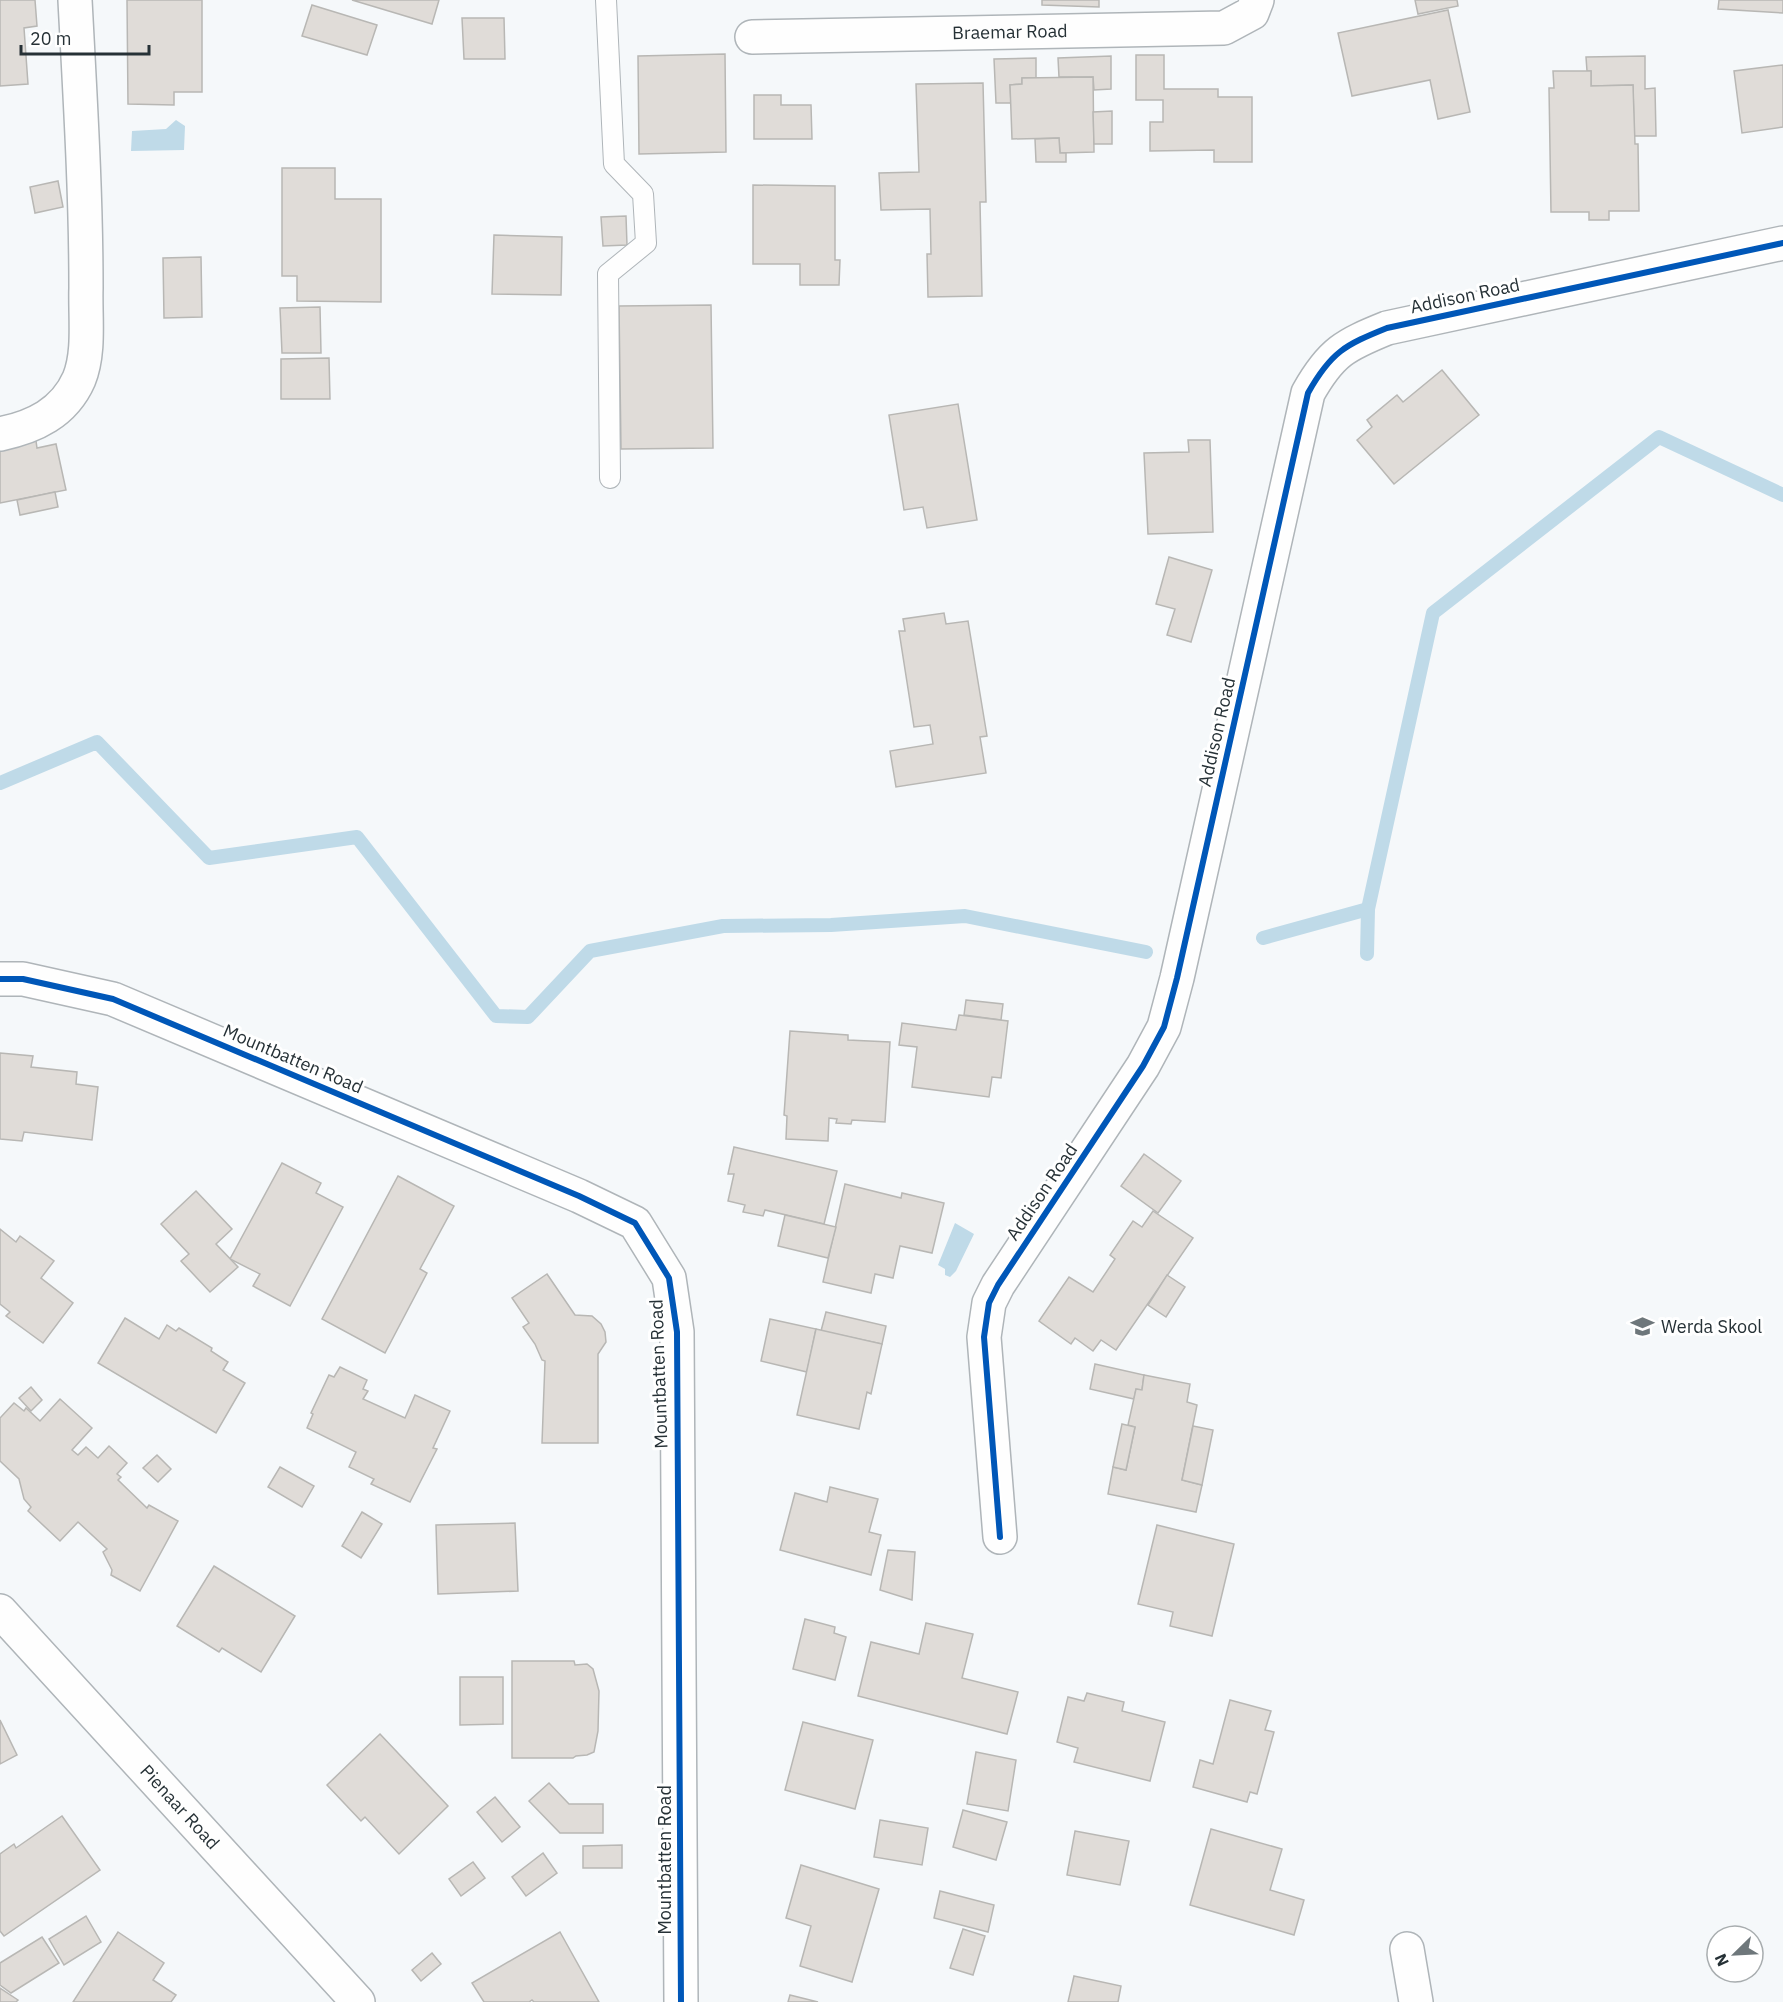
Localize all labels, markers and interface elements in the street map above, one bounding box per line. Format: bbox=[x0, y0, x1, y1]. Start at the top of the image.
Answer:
scale bar bbox=[21, 18, 148, 56]
street label: Braemar Road bbox=[952, 19, 1068, 44]
text: 20 m bbox=[30, 27, 72, 50]
street label: Addison Road bbox=[1408, 273, 1522, 318]
street label: Addison Road bbox=[1193, 675, 1240, 789]
street label: Mountbatten Road bbox=[220, 1019, 367, 1098]
street label: Addison Road bbox=[1001, 1139, 1082, 1244]
street label: Mountbatten Road bbox=[644, 1299, 673, 1449]
school or university icon: Werda Skool bbox=[1630, 1314, 1656, 1340]
place label: Werda Skool bbox=[1661, 1315, 1762, 1338]
street label: Pienaar Road bbox=[135, 1760, 225, 1854]
street label: Mountbatten Road bbox=[653, 1785, 676, 1935]
north arrow bbox=[1705, 1924, 1765, 1984]
text: N bbox=[1710, 1951, 1733, 1969]

